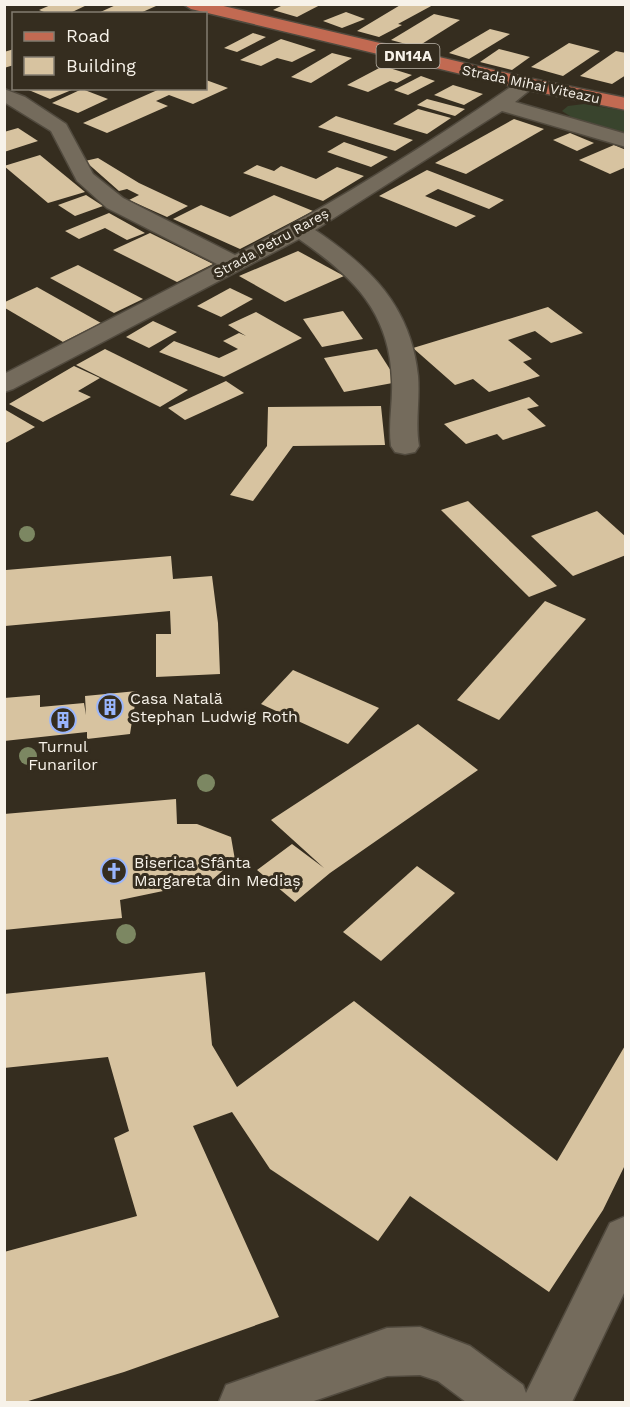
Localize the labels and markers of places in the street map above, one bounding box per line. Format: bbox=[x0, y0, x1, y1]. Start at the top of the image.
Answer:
place label: Casa Natală Stephan Ludwig Roth bbox=[130, 689, 298, 726]
building icon: Casa Natală Stephan Ludwig Roth bbox=[95, 692, 125, 722]
building icon: Turnul Funarilor bbox=[48, 705, 78, 735]
place label: Turnul Funarilor bbox=[28, 737, 98, 774]
place label: Biserica Sfânta Margareta din Mediaș bbox=[134, 853, 301, 890]
church icon: Biserica Sfânta Margareta din Mediaș bbox=[99, 856, 129, 886]

